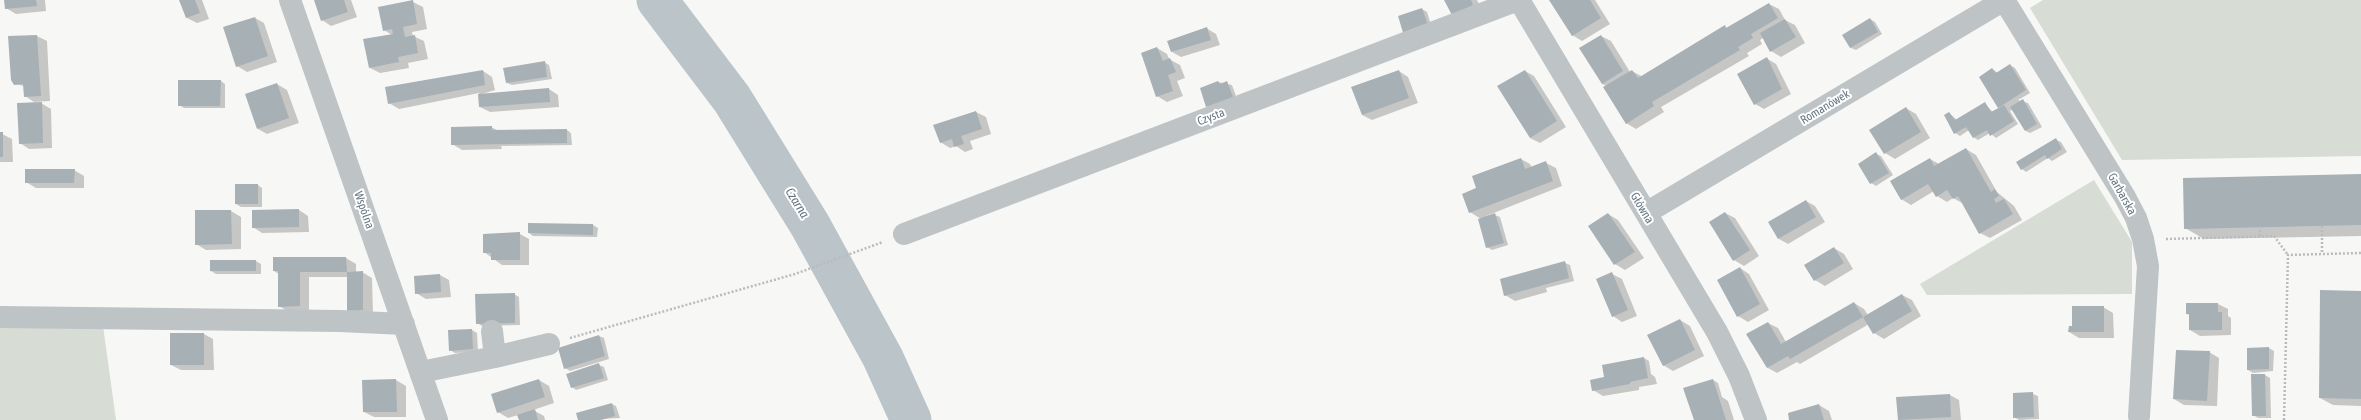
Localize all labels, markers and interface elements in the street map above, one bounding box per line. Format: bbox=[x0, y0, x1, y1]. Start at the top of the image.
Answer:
street label: Romanówek bbox=[1798, 87, 1852, 127]
street label: Czysta bbox=[1195, 105, 1227, 129]
street label: Garbarska bbox=[2105, 171, 2139, 217]
water label: Czarna bbox=[782, 185, 812, 221]
street label: Wspólna bbox=[351, 189, 377, 231]
street label: Główna bbox=[1627, 190, 1657, 226]

